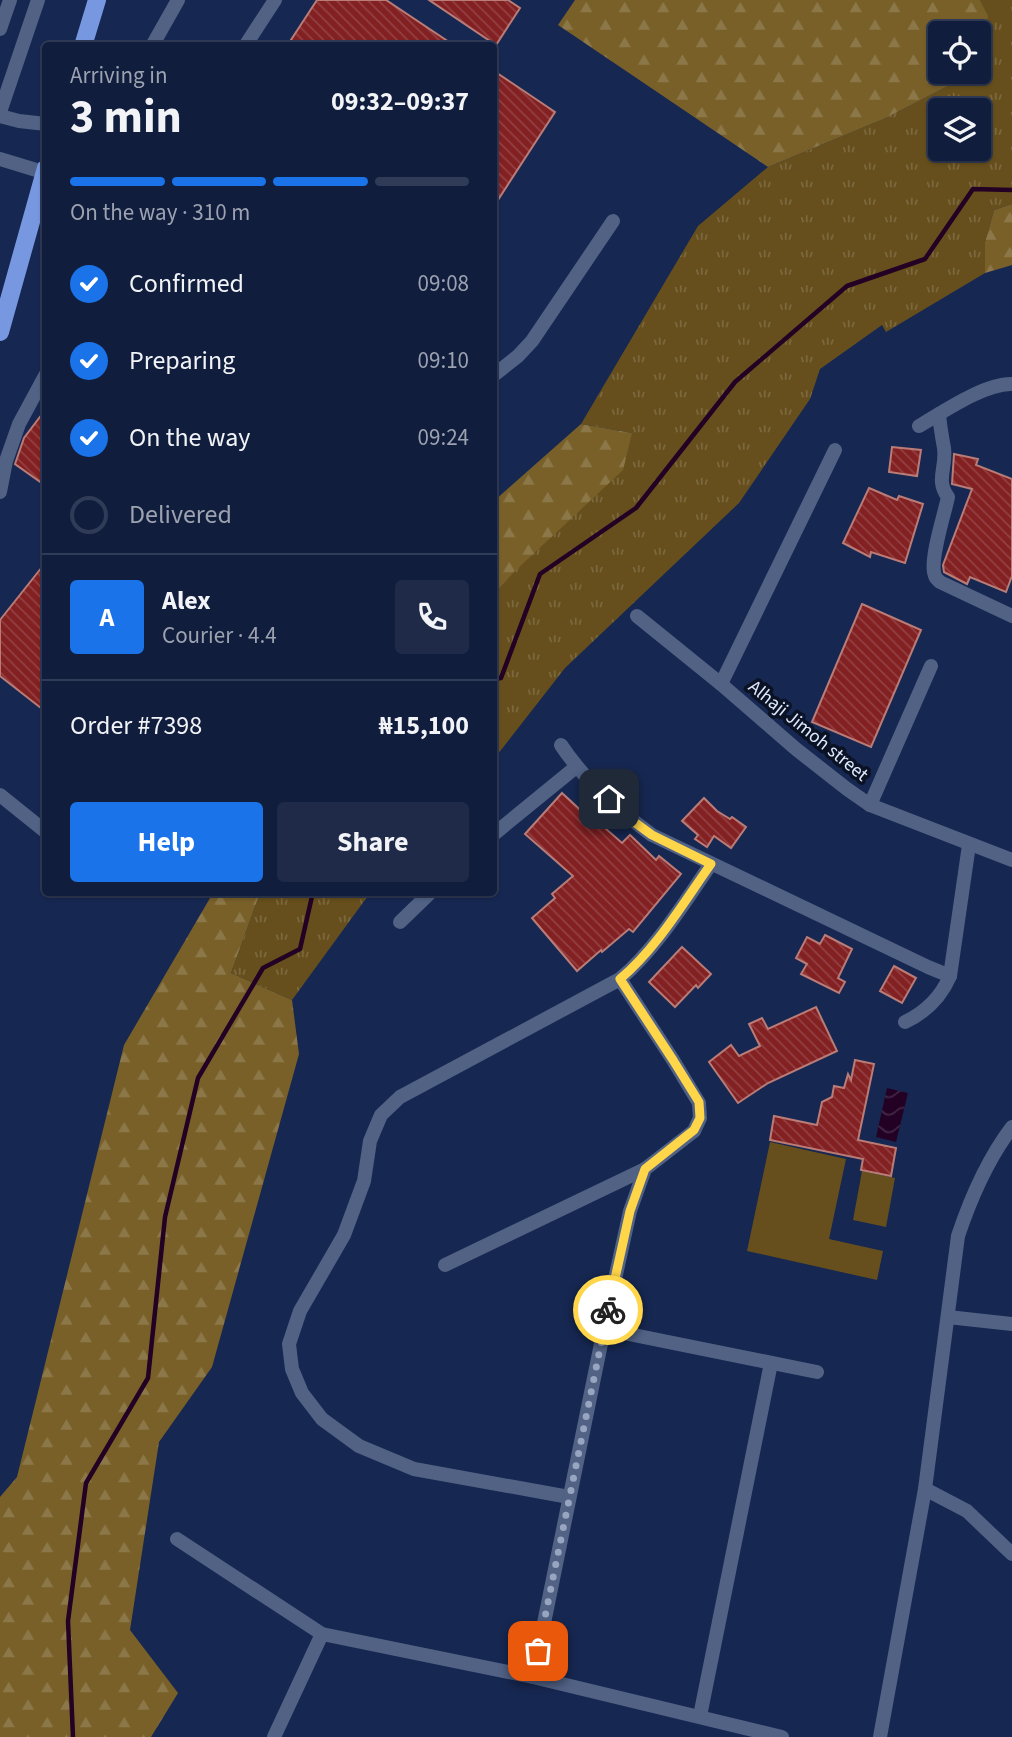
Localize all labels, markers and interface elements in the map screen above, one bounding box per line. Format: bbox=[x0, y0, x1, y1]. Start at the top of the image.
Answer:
map controls bbox=[928, 21, 991, 161]
button: locate bbox=[928, 21, 991, 84]
text: Arriving in bbox=[70, 59, 168, 92]
text: 09:32–09:37 bbox=[331, 83, 469, 120]
text: 3 min bbox=[70, 85, 182, 150]
button: layers bbox=[928, 98, 991, 161]
text: On the way · 310 m bbox=[70, 196, 250, 229]
icon: check bbox=[70, 265, 108, 303]
text: Confirmed bbox=[129, 265, 244, 302]
text: 09:08 bbox=[418, 267, 469, 300]
icon: check bbox=[70, 342, 108, 380]
text: Preparing bbox=[129, 342, 235, 379]
text: 09:10 bbox=[418, 344, 469, 377]
icon: check bbox=[70, 419, 108, 457]
text: On the way bbox=[129, 419, 250, 456]
text: 09:24 bbox=[418, 421, 469, 454]
text: Delivered bbox=[129, 496, 232, 533]
button: phone bbox=[395, 580, 469, 654]
text: Alex bbox=[162, 582, 211, 619]
text: A bbox=[100, 599, 114, 636]
text: Courier · 4.4 bbox=[162, 619, 277, 652]
street label: Alhaji Jimoh street bbox=[742, 674, 874, 788]
text: Order #7398 bbox=[70, 707, 202, 744]
text: ₦15,100 bbox=[379, 707, 469, 744]
pin bbox=[579, 769, 639, 829]
icon: home bbox=[590, 780, 628, 818]
button: Help bbox=[70, 802, 263, 882]
button: Share bbox=[277, 802, 469, 882]
courier bbox=[573, 1275, 643, 1345]
icon: bike bbox=[589, 1291, 627, 1329]
pin bbox=[508, 1621, 568, 1681]
icon: bag bbox=[519, 1632, 557, 1670]

